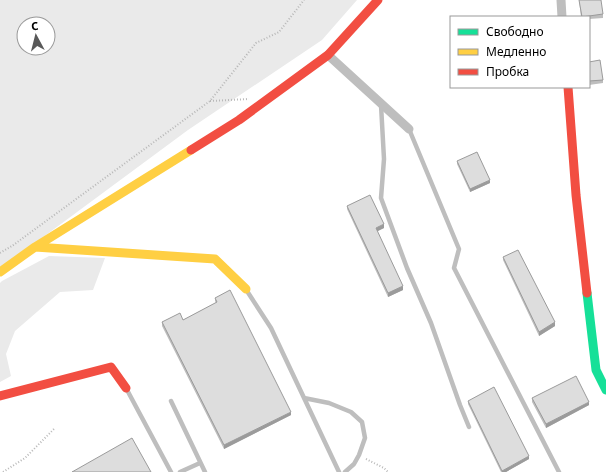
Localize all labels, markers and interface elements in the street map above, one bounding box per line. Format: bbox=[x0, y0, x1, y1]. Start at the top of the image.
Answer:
north arrow bbox=[16, 16, 56, 56]
legend bbox=[450, 16, 590, 88]
text: С bbox=[30, 18, 39, 33]
text: Свободно bbox=[486, 23, 544, 40]
text: Медленно bbox=[486, 43, 546, 60]
text: Пробка bbox=[486, 63, 529, 80]

